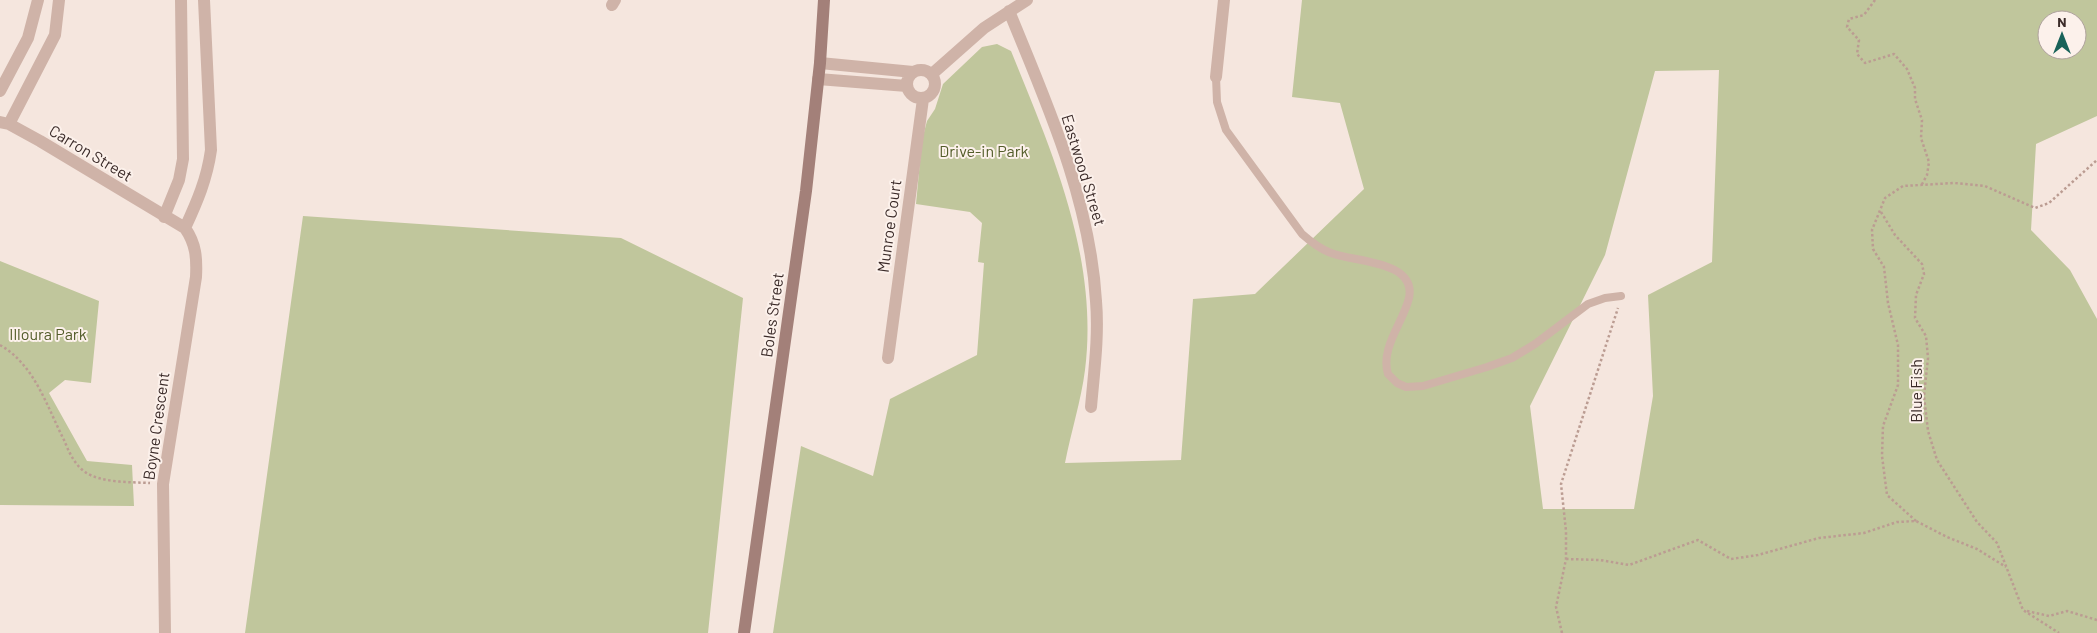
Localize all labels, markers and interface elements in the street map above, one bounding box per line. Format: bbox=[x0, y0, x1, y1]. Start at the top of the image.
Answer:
north arrow bbox=[2037, 10, 2087, 60]
text: N bbox=[2057, 13, 2067, 30]
street label: Eastwood Street bbox=[1058, 112, 1110, 228]
street label: Carron Street bbox=[46, 120, 136, 185]
park label: Drive-in Park bbox=[939, 141, 1029, 160]
street label: Munroe Court bbox=[873, 178, 904, 274]
street label: Boles Street bbox=[756, 271, 787, 359]
park label: Illoura Park bbox=[9, 324, 87, 343]
street label: Blue Fish bbox=[1906, 359, 1925, 423]
street label: Boyne Crescent bbox=[139, 371, 172, 481]

